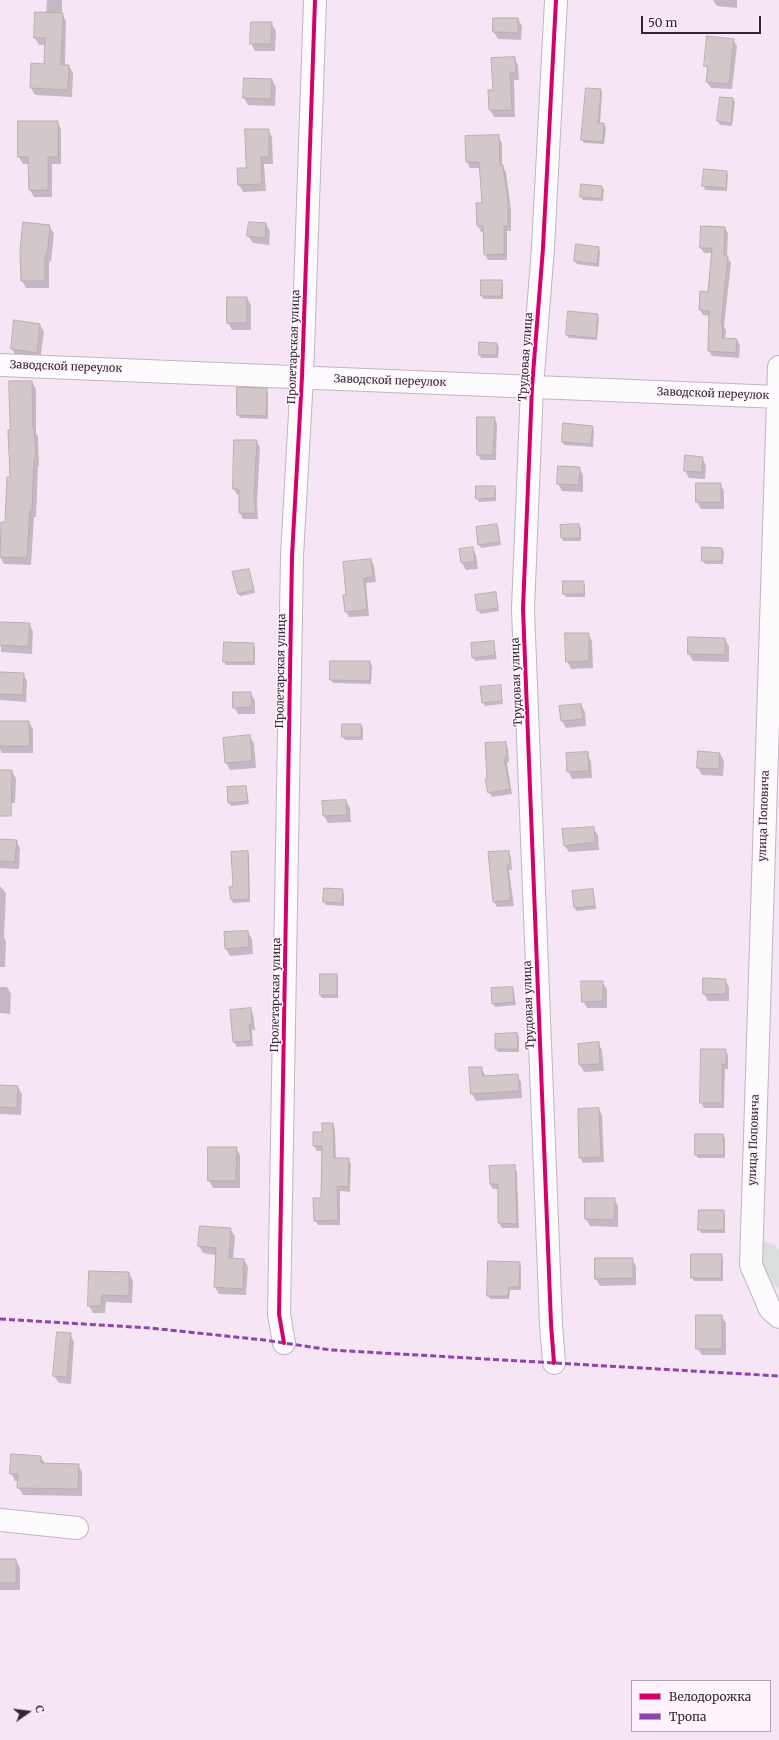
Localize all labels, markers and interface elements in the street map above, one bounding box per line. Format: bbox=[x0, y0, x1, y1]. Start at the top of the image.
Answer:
scale bar bbox=[643, 8, 763, 34]
text: 50 m bbox=[648, 15, 677, 30]
street label: Пролетарская улица bbox=[285, 289, 303, 405]
street label: Трудовая улица bbox=[516, 312, 536, 402]
street label: Заводской переулок bbox=[10, 358, 122, 376]
street label: Заводской переулок bbox=[334, 372, 446, 390]
street label: Заводской переулок bbox=[657, 385, 769, 403]
street label: Пролетарская улица bbox=[273, 613, 289, 729]
street label: Трудовая улица bbox=[509, 637, 525, 727]
street label: улица Поповича bbox=[756, 770, 772, 862]
street label: Пролетарская улица bbox=[268, 937, 284, 1053]
street label: Трудовая улица bbox=[521, 960, 537, 1050]
street label: улица Поповича bbox=[746, 1094, 762, 1186]
legend bbox=[631, 1680, 771, 1732]
text: Велодорожка bbox=[669, 1689, 751, 1704]
north arrow bbox=[8, 1692, 48, 1732]
text: С bbox=[32, 1704, 47, 1714]
text: Тропа bbox=[669, 1709, 706, 1724]

